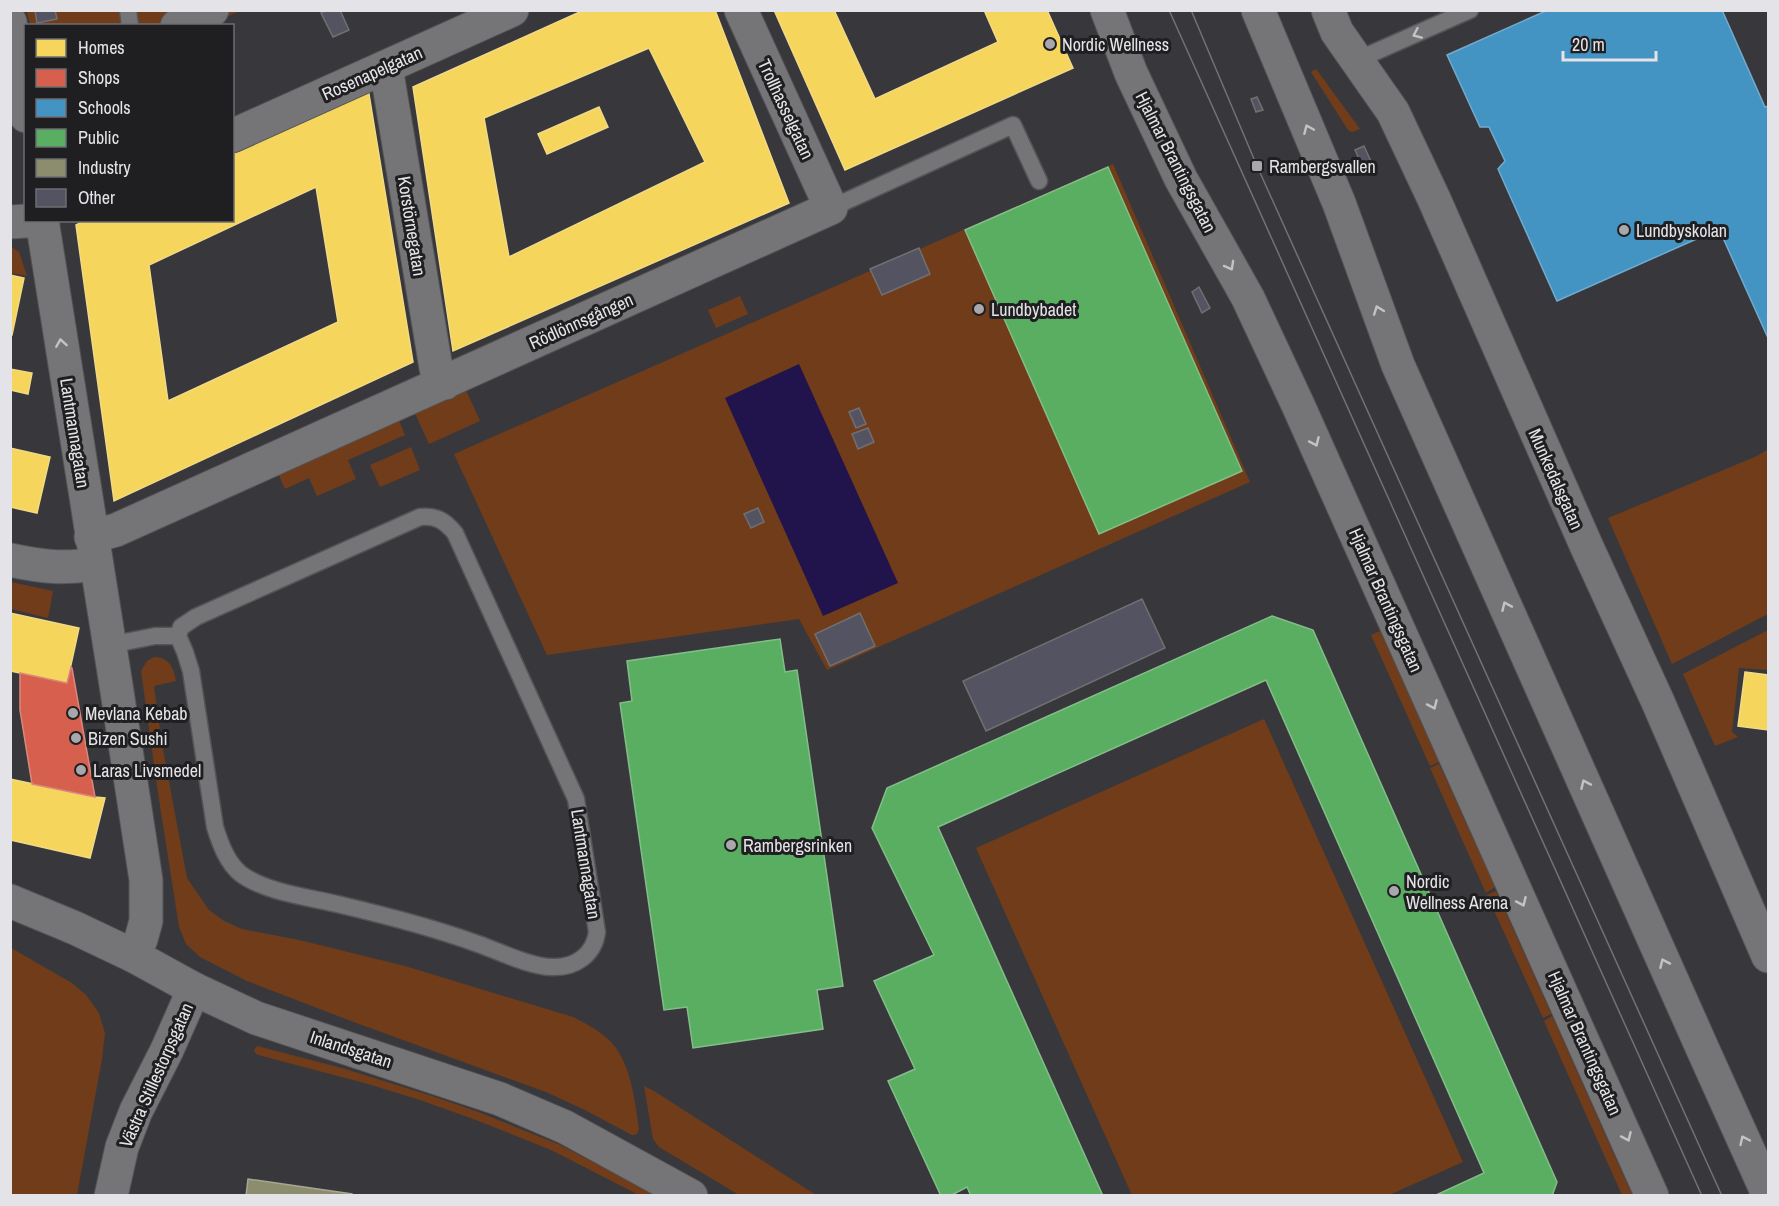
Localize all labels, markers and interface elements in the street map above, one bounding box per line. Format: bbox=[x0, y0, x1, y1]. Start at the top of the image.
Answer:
legend bbox=[24, 24, 234, 222]
scale bar bbox=[1563, 24, 1656, 62]
one-way arrow bbox=[1412, 27, 1423, 39]
place label: Nordic Wellness bbox=[1062, 32, 1169, 57]
text: 20 m bbox=[1572, 32, 1605, 57]
text: Homes bbox=[78, 35, 125, 60]
marker: Nordic Wellness bbox=[1043, 37, 1057, 51]
street label: Rosenapelgatan bbox=[318, 40, 426, 106]
street label: Trollhasselgatan bbox=[752, 55, 820, 163]
text: Shops bbox=[78, 65, 120, 90]
street label: Hjalmar Brantingsgatan bbox=[1130, 87, 1222, 237]
text: Schools bbox=[78, 95, 131, 120]
one-way arrow bbox=[1303, 124, 1315, 135]
text: Public bbox=[78, 125, 119, 150]
place label: Rambergsvallen bbox=[1269, 154, 1376, 179]
text: Industry bbox=[78, 155, 131, 180]
marker: Rambergsvallen bbox=[1250, 159, 1264, 173]
street label: Korstörnegatan bbox=[392, 174, 432, 278]
text: Other bbox=[78, 185, 115, 210]
place label: Lundbyskolan bbox=[1636, 218, 1727, 243]
marker: Lundbyskolan bbox=[1617, 223, 1631, 237]
one-way arrow bbox=[1223, 260, 1234, 271]
street label: Rödlönnsgången bbox=[525, 287, 637, 355]
place label: Lundbybadet bbox=[991, 297, 1076, 322]
marker: Lundbybadet bbox=[972, 302, 986, 316]
one-way arrow bbox=[1373, 305, 1386, 316]
one-way arrow bbox=[55, 339, 67, 348]
street label: Lantmannagatan bbox=[54, 376, 96, 490]
street label: Munkedalsgatan bbox=[1523, 424, 1589, 534]
one-way arrow bbox=[1308, 436, 1320, 447]
street label: Hjalmar Brantingsgatan bbox=[1343, 524, 1429, 676]
one-way arrow bbox=[1501, 602, 1513, 613]
one-way arrow bbox=[1426, 698, 1438, 709]
place label: Mevlana Kebab bbox=[85, 701, 188, 726]
marker: Mevlana Kebab bbox=[66, 706, 80, 720]
place label: Bizen Sushi bbox=[88, 726, 168, 751]
marker: Bizen Sushi bbox=[69, 731, 83, 745]
place label: Laras Livsmedel bbox=[93, 758, 201, 783]
marker: Laras Livsmedel bbox=[74, 763, 88, 777]
one-way arrow bbox=[1580, 780, 1592, 791]
street label: Lantmannagatan bbox=[565, 807, 607, 921]
place label: Rambergsrinken bbox=[743, 833, 852, 858]
marker: Rambergsrinken bbox=[724, 838, 738, 852]
place label: Nordic Wellness Arena bbox=[1406, 869, 1508, 915]
marker: Nordic Wellness Arena bbox=[1387, 884, 1401, 898]
one-way arrow bbox=[1515, 895, 1527, 906]
one-way arrow bbox=[1659, 958, 1671, 969]
street label: Hjalmar Brantingsgatan bbox=[1542, 967, 1628, 1119]
street label: Västra Stillestorpsgatan bbox=[113, 999, 199, 1151]
street label: Inlandsgatan bbox=[307, 1024, 395, 1074]
one-way arrow bbox=[1619, 1131, 1631, 1142]
one-way arrow bbox=[1739, 1136, 1751, 1147]

